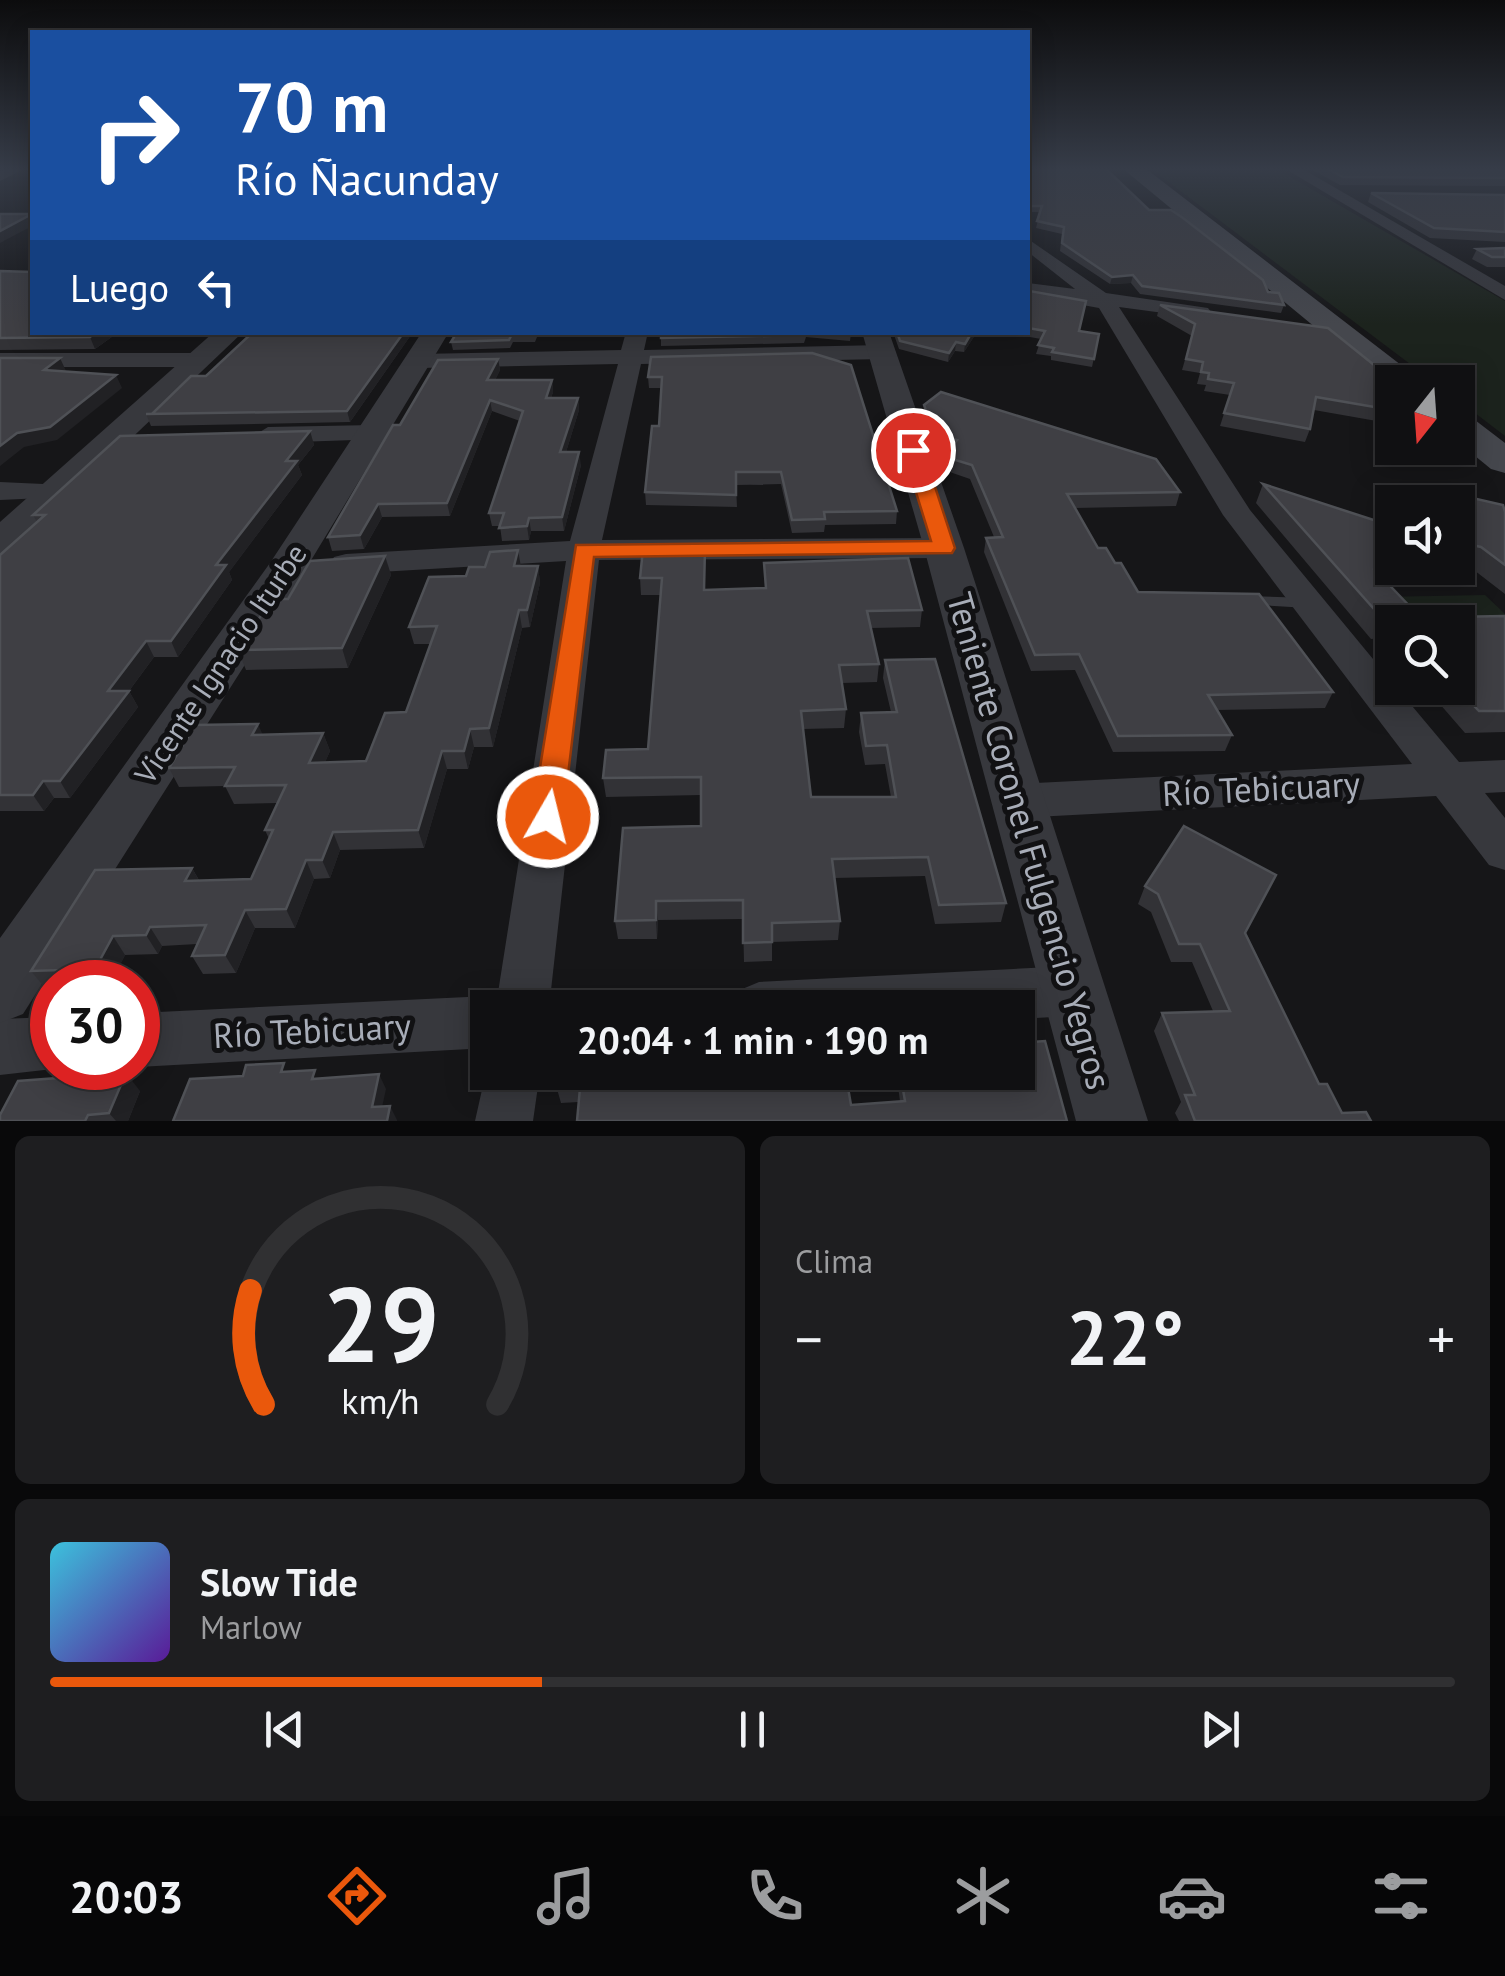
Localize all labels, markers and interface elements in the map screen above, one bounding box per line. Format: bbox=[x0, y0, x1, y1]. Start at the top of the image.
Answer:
text: 70 m bbox=[235, 61, 388, 151]
icon: right bbox=[70, 70, 200, 200]
text: Río Ñacunday bbox=[235, 149, 499, 207]
icon: left bbox=[189, 260, 244, 315]
text: Luego bbox=[70, 263, 169, 312]
north arrow bbox=[1375, 365, 1475, 465]
map controls bbox=[1375, 365, 1475, 705]
pin bbox=[871, 408, 956, 493]
icon: arrive bbox=[886, 423, 941, 478]
button: sound bbox=[1375, 485, 1475, 585]
street label: Vicente Ignacio Iturbe bbox=[124, 536, 315, 791]
street label: Teniente Coronel Fulgencio Yegros bbox=[937, 587, 1123, 1094]
button: search bbox=[1375, 605, 1475, 705]
street label: Río Tebicuary bbox=[1161, 760, 1361, 816]
position arrow bbox=[496, 765, 600, 869]
speed limit sign: 30 bbox=[30, 960, 160, 1090]
street label: Río Tebicuary bbox=[212, 1002, 412, 1058]
text: 20:04 · 1 min · 190 m bbox=[577, 1015, 928, 1064]
text: Clima bbox=[795, 1240, 873, 1282]
text: 29 bbox=[321, 1256, 439, 1391]
text: 22° bbox=[1066, 1289, 1184, 1386]
text: − bbox=[795, 1303, 823, 1374]
text: + bbox=[1427, 1303, 1455, 1374]
text: km/h bbox=[341, 1378, 419, 1424]
text: Slow Tide bbox=[200, 1557, 358, 1606]
text: Marlow bbox=[200, 1606, 302, 1648]
icon: previous bbox=[257, 1702, 312, 1757]
icon: pause bbox=[725, 1702, 780, 1757]
icon: next bbox=[1193, 1702, 1248, 1757]
icon: directions bbox=[322, 1861, 392, 1931]
icon: music bbox=[531, 1861, 601, 1931]
icon: phone bbox=[740, 1861, 810, 1931]
icon: climate bbox=[948, 1861, 1018, 1931]
icon: car bbox=[1157, 1861, 1227, 1931]
icon: filters bbox=[1366, 1861, 1436, 1931]
text: 20:03 bbox=[69, 1867, 184, 1925]

